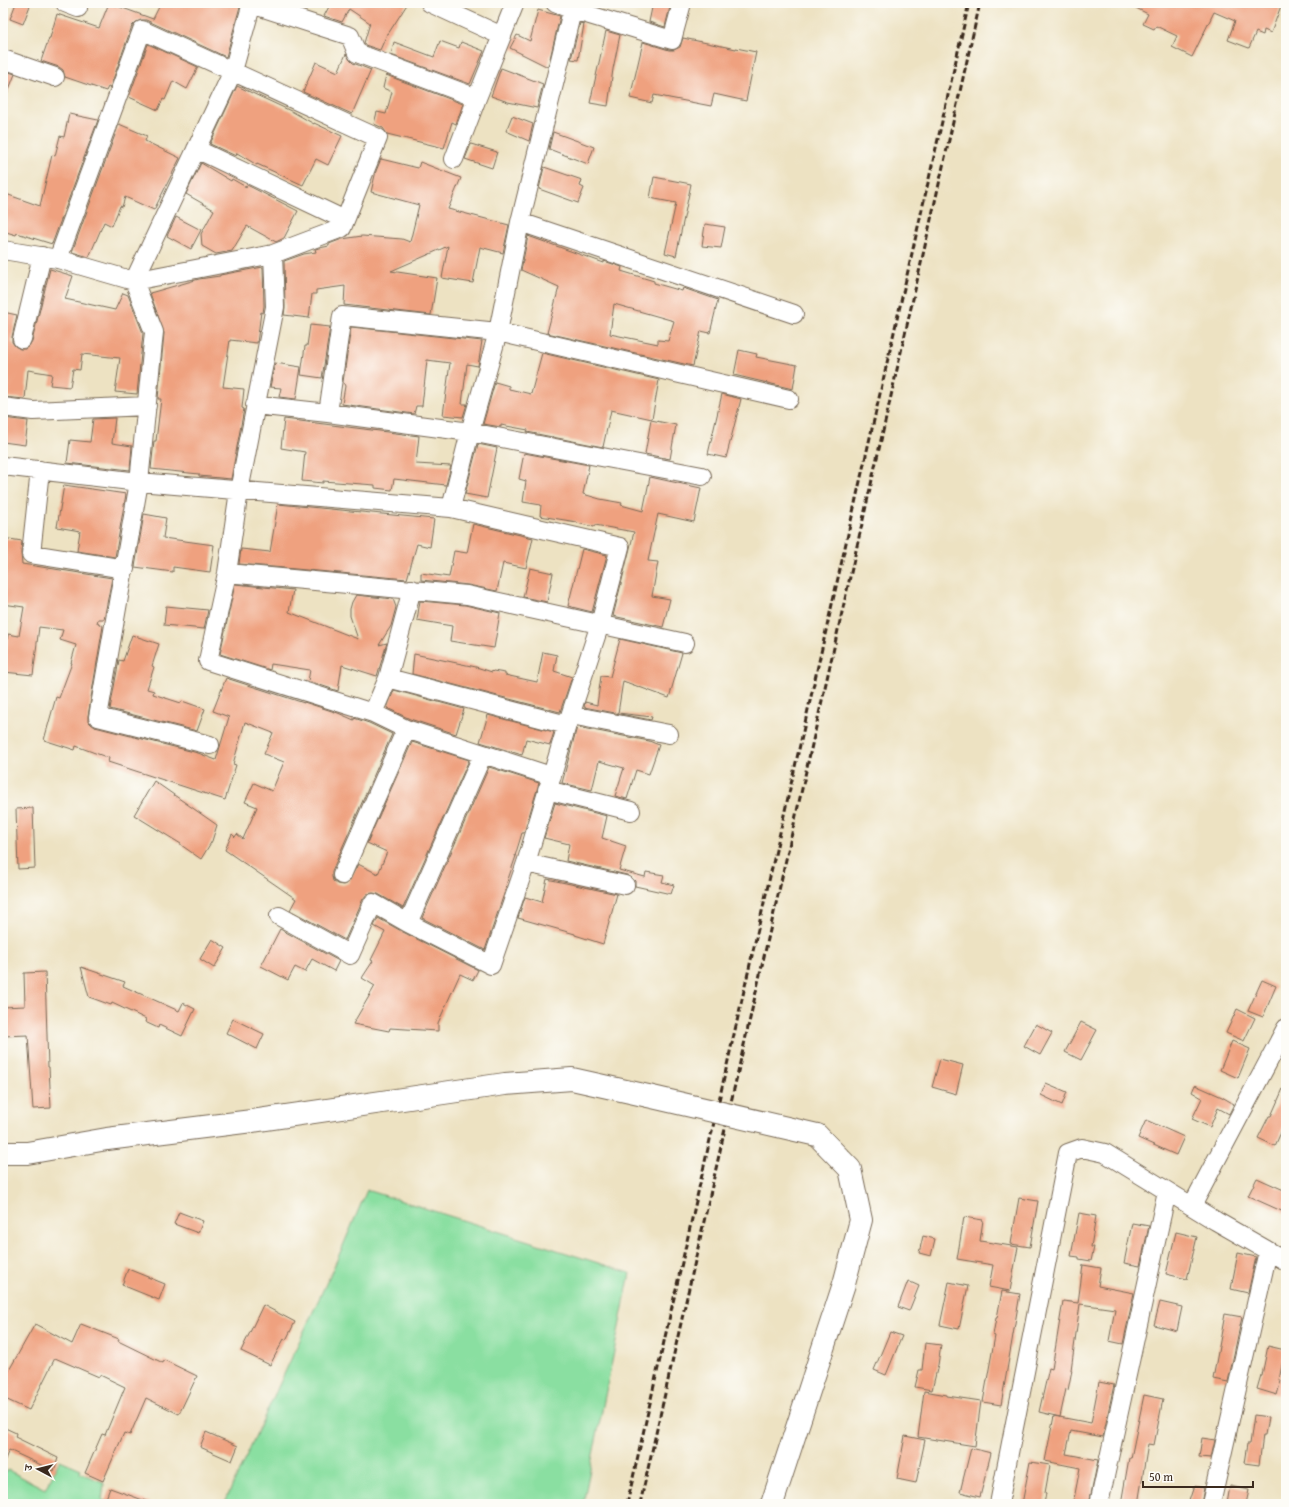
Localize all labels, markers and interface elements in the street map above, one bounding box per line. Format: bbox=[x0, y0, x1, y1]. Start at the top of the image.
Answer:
north arrow bbox=[18, 1449, 58, 1489]
text: उ bbox=[20, 1463, 37, 1473]
scale bar bbox=[1143, 1463, 1253, 1489]
text: 50 m bbox=[1149, 1468, 1173, 1485]

